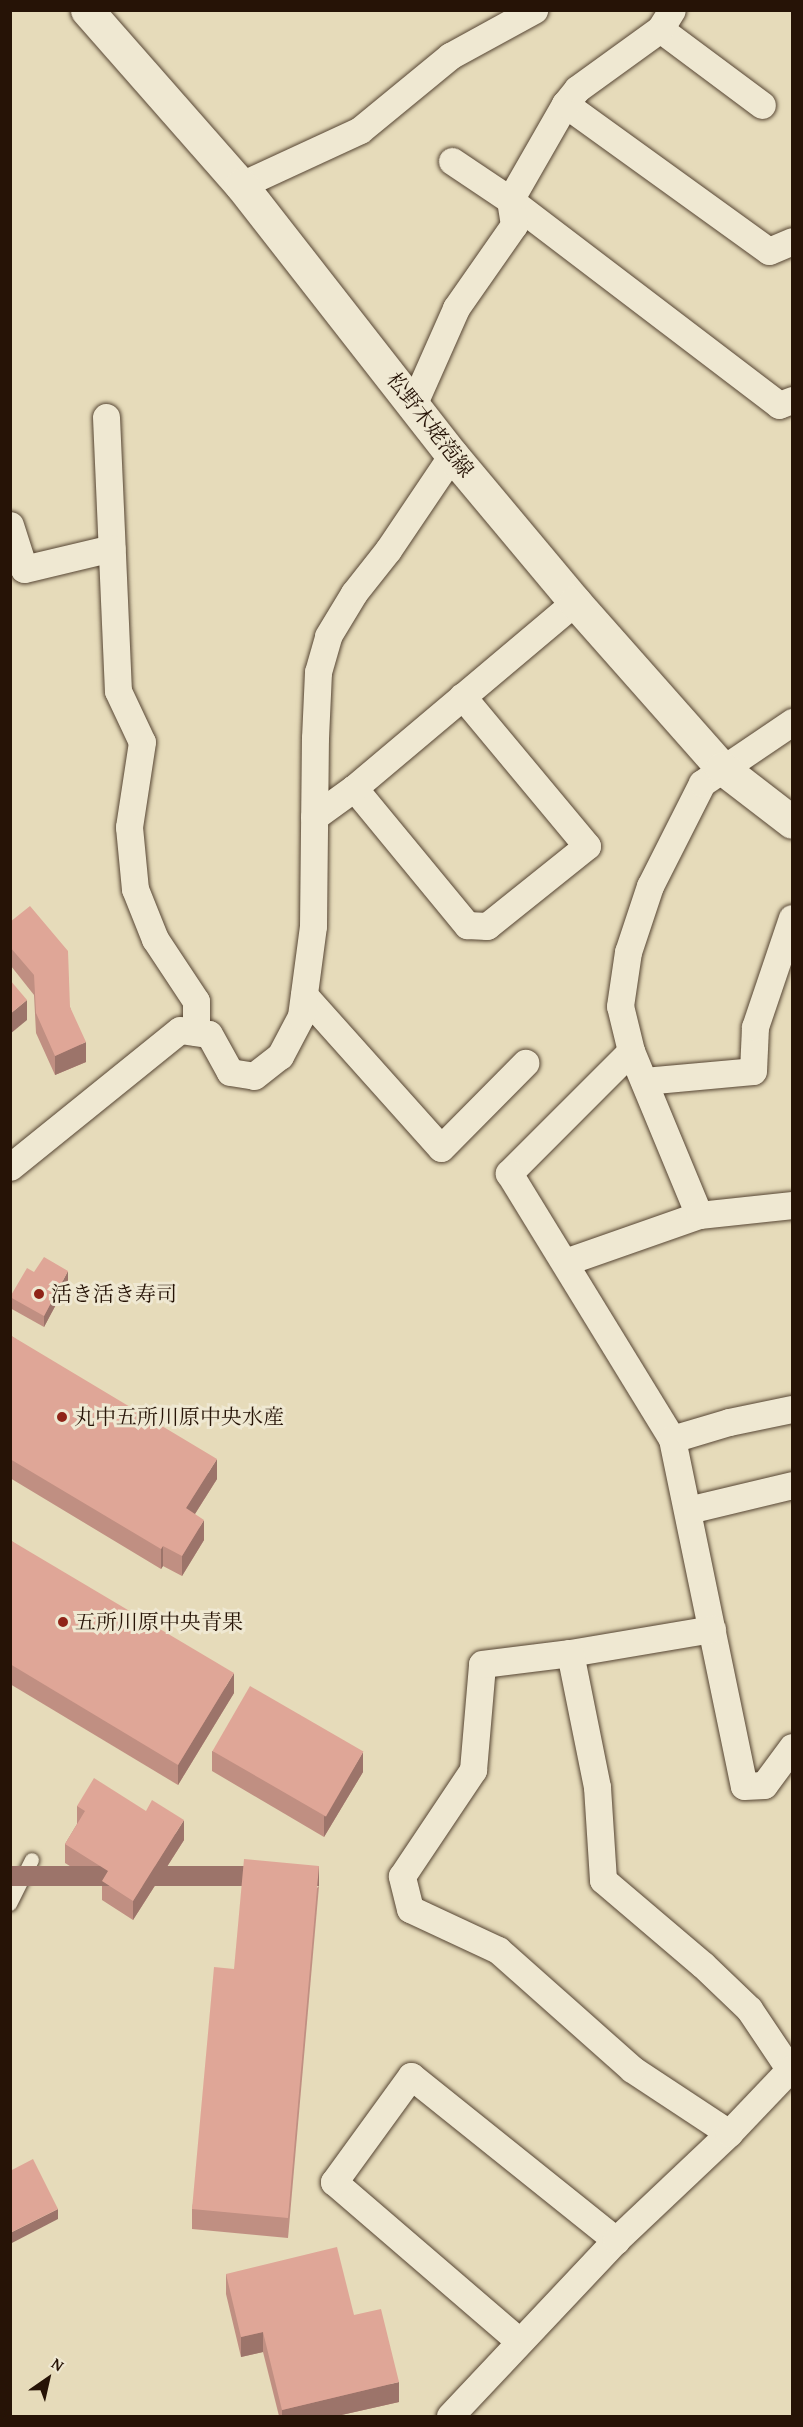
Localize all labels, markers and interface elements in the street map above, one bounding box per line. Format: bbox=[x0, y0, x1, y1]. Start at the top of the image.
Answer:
street label: 松野木姥萢線 bbox=[381, 368, 479, 482]
place label: 活き活き寿司 bbox=[51, 1281, 177, 1307]
marker: 活き活き寿司 bbox=[32, 1287, 46, 1301]
place label: 丸中五所川原中央水産 bbox=[74, 1404, 284, 1430]
marker: 丸中五所川原中央水産 bbox=[55, 1410, 69, 1424]
place label: 五所川原中央青果 bbox=[75, 1609, 243, 1635]
marker: 五所川原中央青果 bbox=[56, 1615, 70, 1629]
north arrow bbox=[18, 2349, 78, 2409]
text: N bbox=[47, 2351, 69, 2377]

